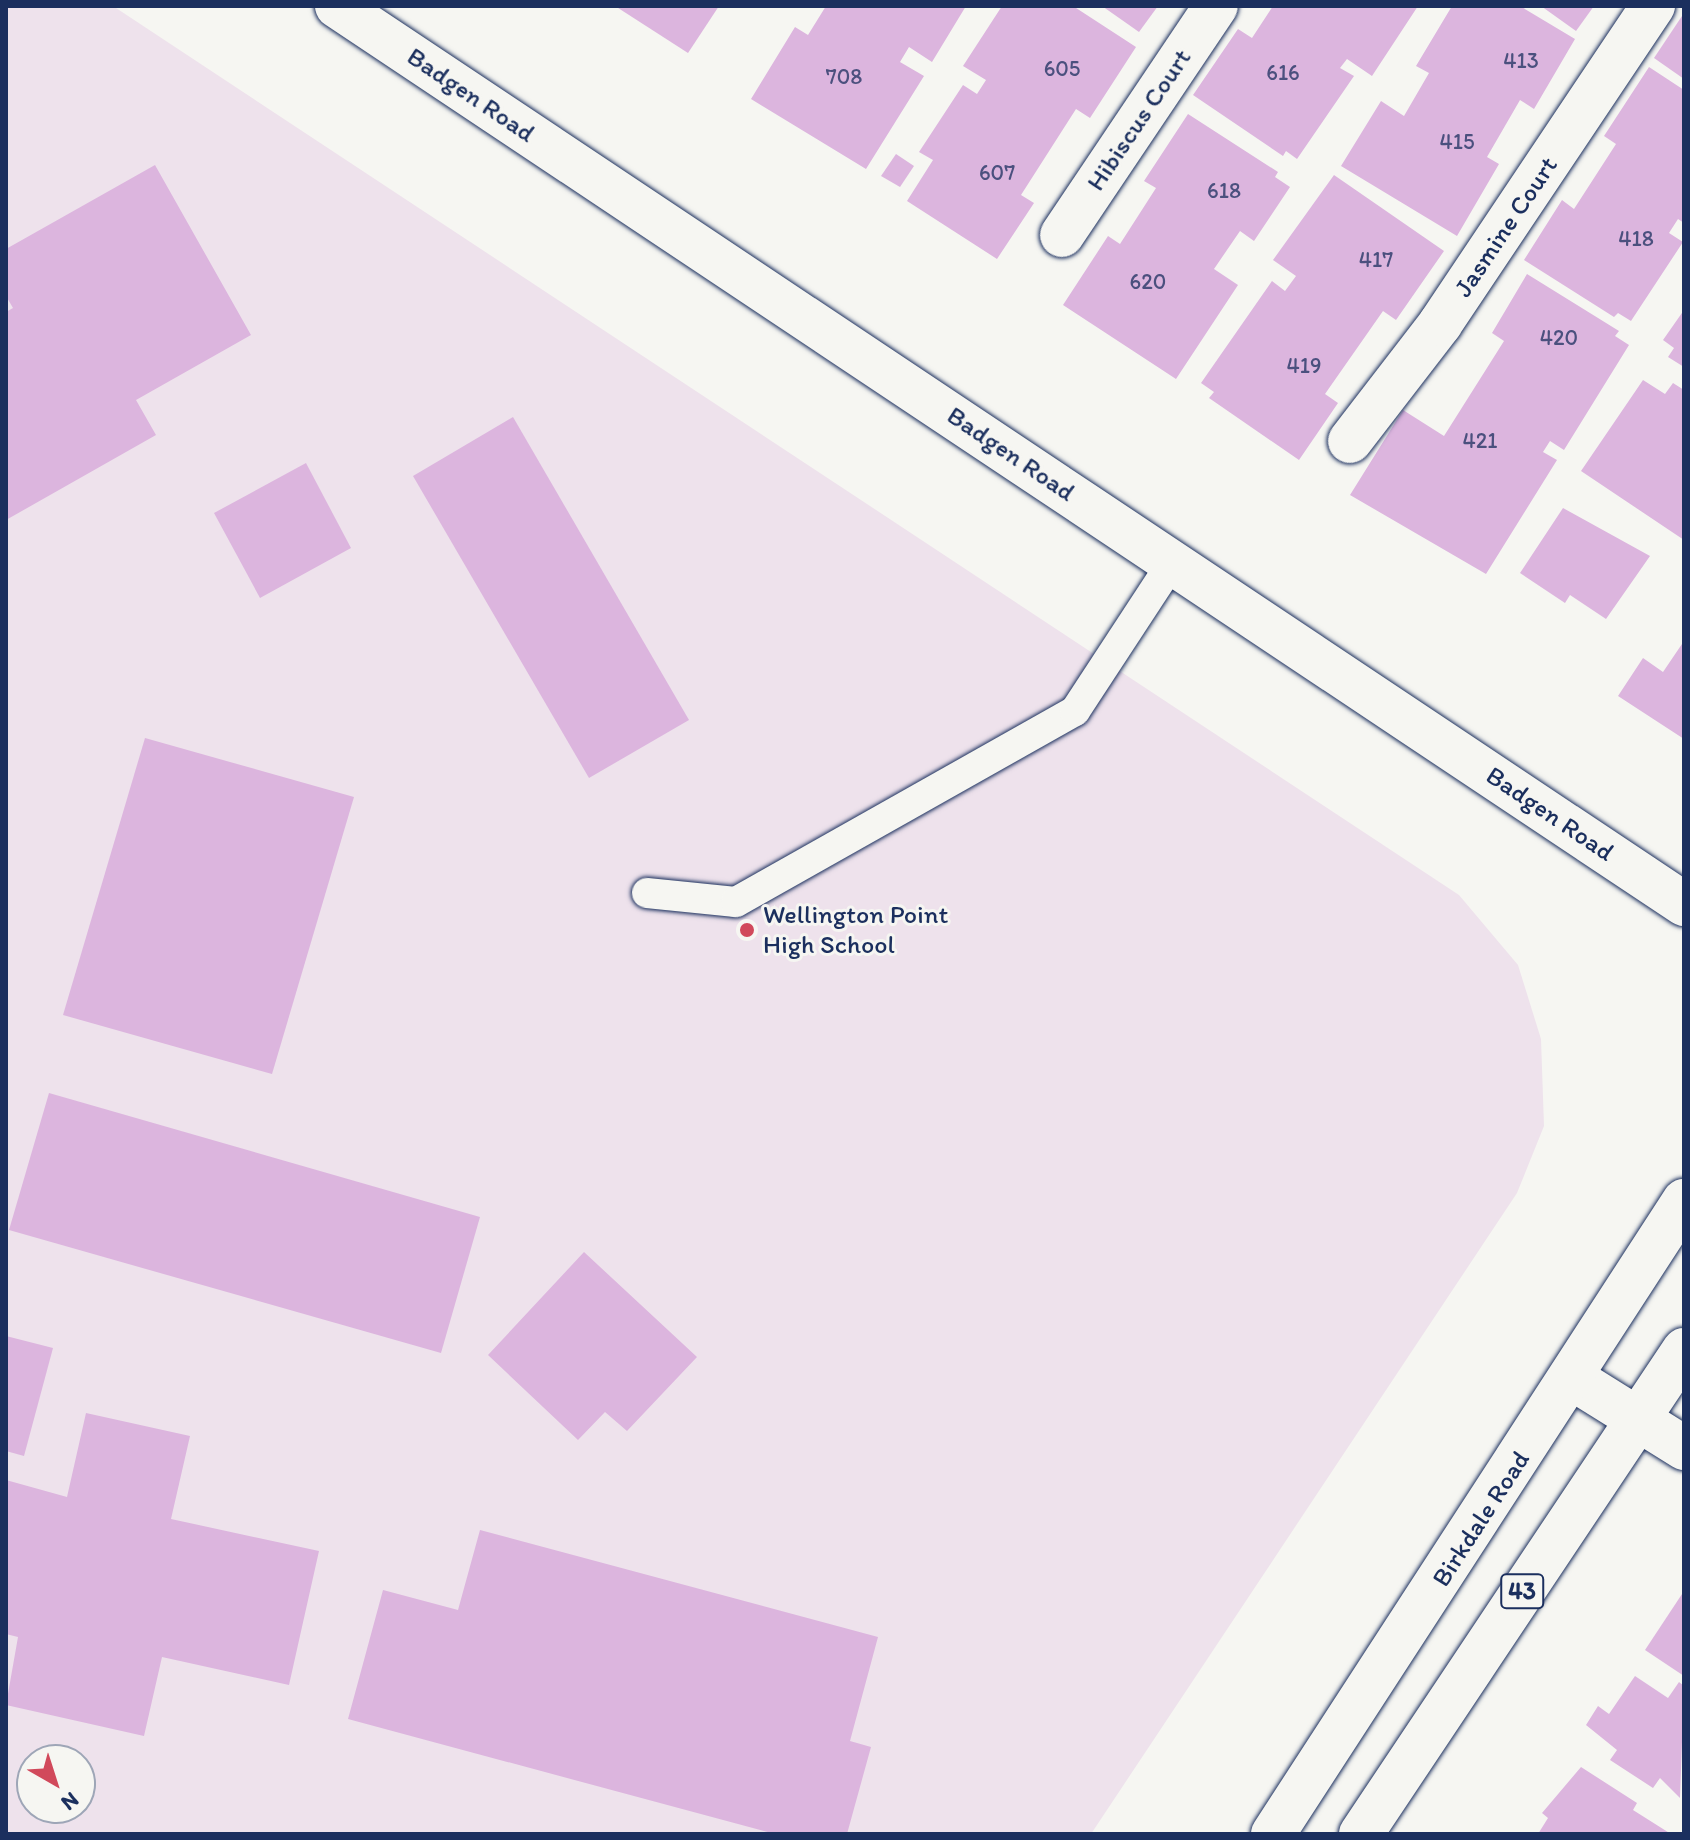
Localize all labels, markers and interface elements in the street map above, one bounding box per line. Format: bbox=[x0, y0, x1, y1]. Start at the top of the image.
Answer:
street label: Badgen Road bbox=[401, 41, 541, 149]
street label: Hibiscus Court bbox=[1080, 43, 1198, 197]
house number: 413 bbox=[1503, 48, 1539, 74]
house number: 605 bbox=[1044, 56, 1080, 82]
house number: 616 bbox=[1266, 60, 1300, 86]
house number: 708 bbox=[826, 64, 862, 90]
house number: 415 bbox=[1440, 129, 1474, 155]
street label: Jasmine Court bbox=[1448, 151, 1564, 303]
house number: 607 bbox=[979, 160, 1015, 186]
house number: 618 bbox=[1207, 178, 1241, 204]
house number: 418 bbox=[1618, 226, 1654, 252]
house number: 417 bbox=[1359, 247, 1393, 273]
house number: 620 bbox=[1130, 269, 1166, 295]
house number: 420 bbox=[1540, 325, 1578, 351]
house number: 419 bbox=[1287, 353, 1321, 379]
street label: Badgen Road bbox=[941, 400, 1081, 508]
house number: 421 bbox=[1462, 428, 1498, 454]
street label: Badgen Road bbox=[1480, 760, 1620, 868]
place label: Wellington Point High School bbox=[763, 899, 948, 960]
marker: Wellington Point High School bbox=[738, 921, 756, 939]
street label: Birkdale Road bbox=[1426, 1445, 1536, 1593]
road number: 43 bbox=[1500, 1571, 1544, 1611]
north arrow bbox=[16, 1744, 96, 1824]
text: N bbox=[56, 1786, 84, 1817]

